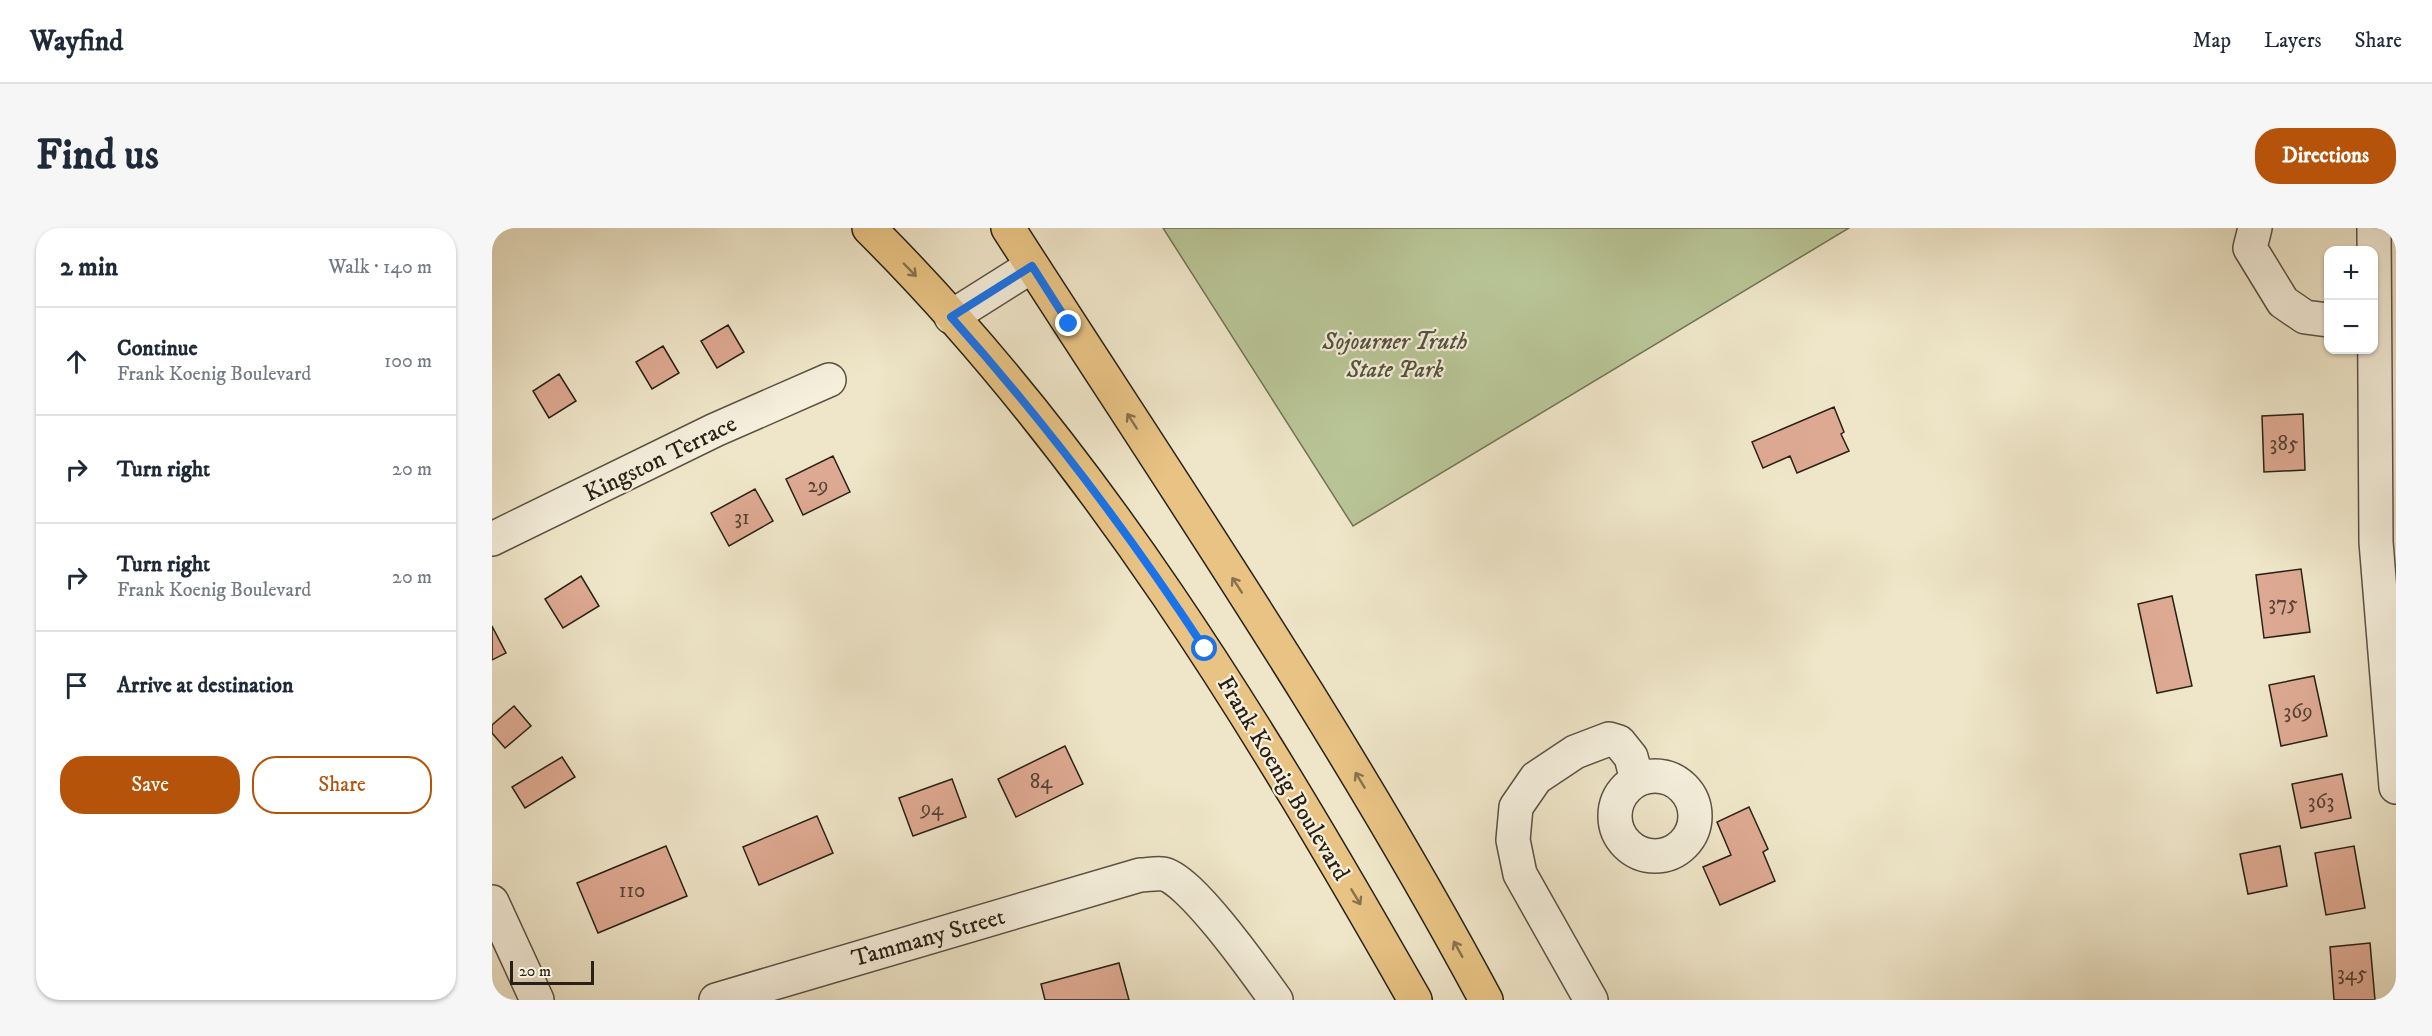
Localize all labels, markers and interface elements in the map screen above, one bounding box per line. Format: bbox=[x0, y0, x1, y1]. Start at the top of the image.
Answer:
text: Wayfind bbox=[30, 24, 123, 59]
text: Map bbox=[2192, 28, 2231, 54]
text: Layers bbox=[2264, 28, 2322, 54]
text: Share bbox=[2355, 28, 2402, 54]
button: Directions bbox=[2255, 128, 2396, 184]
text: Find us bbox=[36, 130, 159, 182]
map controls bbox=[2324, 246, 2378, 354]
button: + bbox=[2324, 246, 2378, 300]
text: 2 min bbox=[60, 251, 118, 284]
text: Walk · 140 m bbox=[328, 255, 432, 280]
one-way arrow bbox=[902, 263, 917, 278]
button: − bbox=[2324, 300, 2378, 354]
route end bbox=[1055, 310, 1081, 336]
park label: Sojourner Truth State Park bbox=[1321, 327, 1468, 385]
text: Continue bbox=[117, 335, 198, 362]
icon: ahead bbox=[60, 345, 93, 378]
text: 100 m bbox=[384, 349, 432, 374]
text: Frank Koenig Boulevard bbox=[117, 362, 311, 387]
street label: Kingston Terrace bbox=[579, 409, 742, 509]
one-way arrow bbox=[1125, 413, 1137, 430]
house number: 385 bbox=[2270, 431, 2298, 457]
icon: right bbox=[60, 453, 93, 486]
text: Turn right bbox=[117, 456, 210, 483]
text: 20 m bbox=[392, 457, 432, 482]
house number: 29 bbox=[808, 473, 828, 499]
house number: 31 bbox=[734, 505, 750, 531]
text: Turn right bbox=[117, 551, 210, 578]
icon: right bbox=[60, 561, 93, 594]
text: 20 m bbox=[392, 565, 432, 590]
one-way arrow bbox=[1231, 576, 1244, 593]
text: Frank Koenig Boulevard bbox=[117, 578, 311, 603]
house number: 375 bbox=[2268, 591, 2298, 617]
route start bbox=[1191, 635, 1217, 661]
icon: arrive bbox=[60, 669, 93, 702]
street label: Frank Koenig Boulevard bbox=[1210, 671, 1356, 886]
text: Arrive at destination bbox=[117, 672, 294, 699]
house number: 369 bbox=[2283, 699, 2313, 725]
button: Save bbox=[60, 756, 240, 814]
button: Share bbox=[252, 756, 432, 814]
house number: 84 bbox=[1030, 769, 1053, 795]
one-way arrow bbox=[1353, 772, 1365, 789]
house number: 363 bbox=[2308, 789, 2334, 815]
house number: 94 bbox=[920, 796, 944, 822]
house number: 110 bbox=[619, 878, 645, 904]
one-way arrow bbox=[1350, 888, 1362, 905]
street label: Tammany Street bbox=[848, 902, 1009, 974]
one-way arrow bbox=[1452, 941, 1464, 958]
scale bar bbox=[510, 958, 594, 986]
text: 20 m bbox=[519, 961, 551, 981]
house number: 345 bbox=[2337, 961, 2367, 987]

